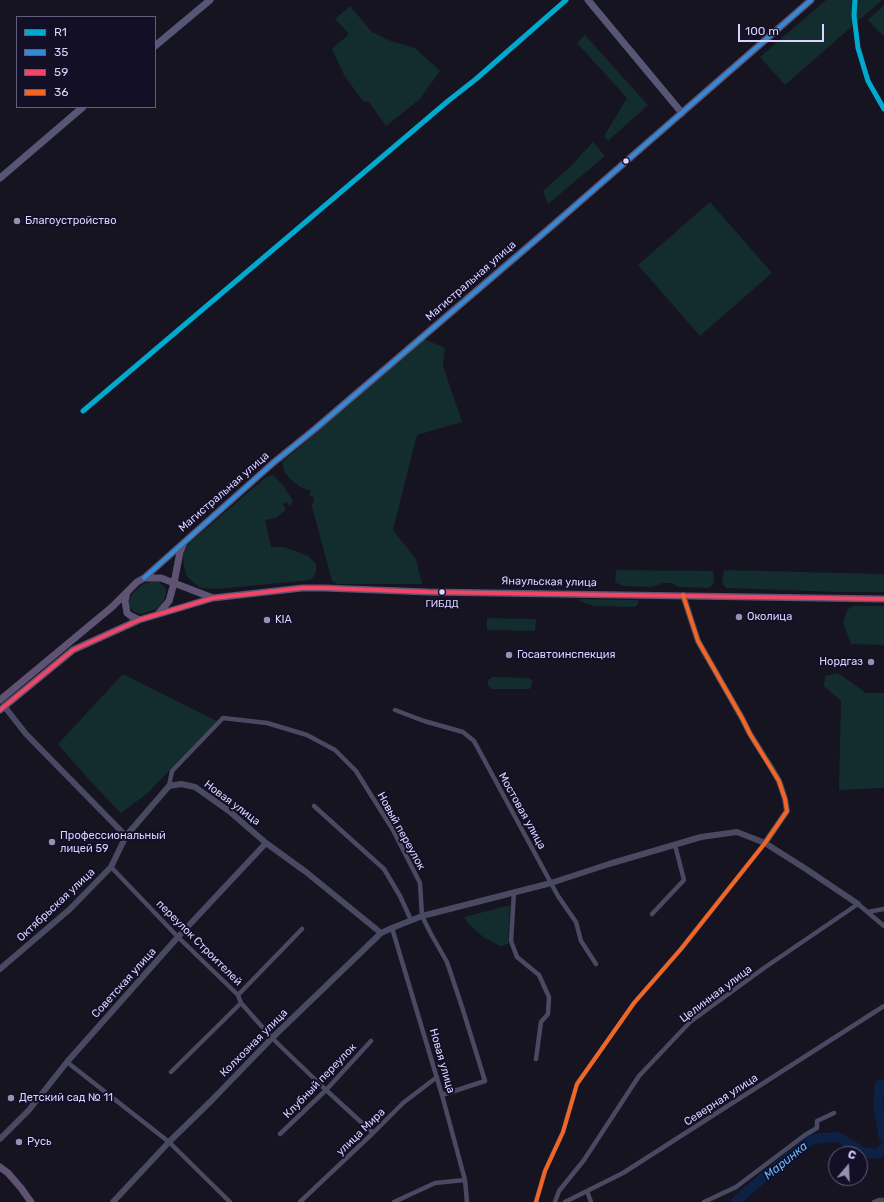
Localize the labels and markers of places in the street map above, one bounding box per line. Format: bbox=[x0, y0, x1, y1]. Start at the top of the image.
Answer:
unlabelled marker bbox=[621, 156, 631, 166]
place label: Благоустройство bbox=[25, 214, 116, 228]
marker: Благоустройство bbox=[12, 216, 22, 226]
marker: ГИБДД bbox=[437, 587, 447, 597]
place label: ГИБДД bbox=[425, 598, 459, 610]
place label: Околица bbox=[747, 610, 792, 624]
marker: Околица bbox=[734, 612, 744, 622]
place label: KIA bbox=[275, 613, 292, 627]
marker: KIA bbox=[262, 615, 272, 625]
place label: Госавтоинспекция bbox=[517, 648, 615, 662]
marker: Госавтоинспекция bbox=[504, 650, 514, 660]
place label: Нордгаз bbox=[819, 655, 863, 669]
marker: Нордгаз bbox=[866, 657, 876, 667]
place label: Профессиональный лицей 59 bbox=[60, 829, 166, 855]
marker: Профессиональный лицей 59 bbox=[47, 837, 57, 847]
place label: Детский сад № 11 bbox=[19, 1091, 113, 1105]
marker: Детский сад № 11 bbox=[6, 1093, 16, 1103]
place label: Русь bbox=[27, 1135, 51, 1149]
marker: Русь bbox=[14, 1137, 24, 1147]

